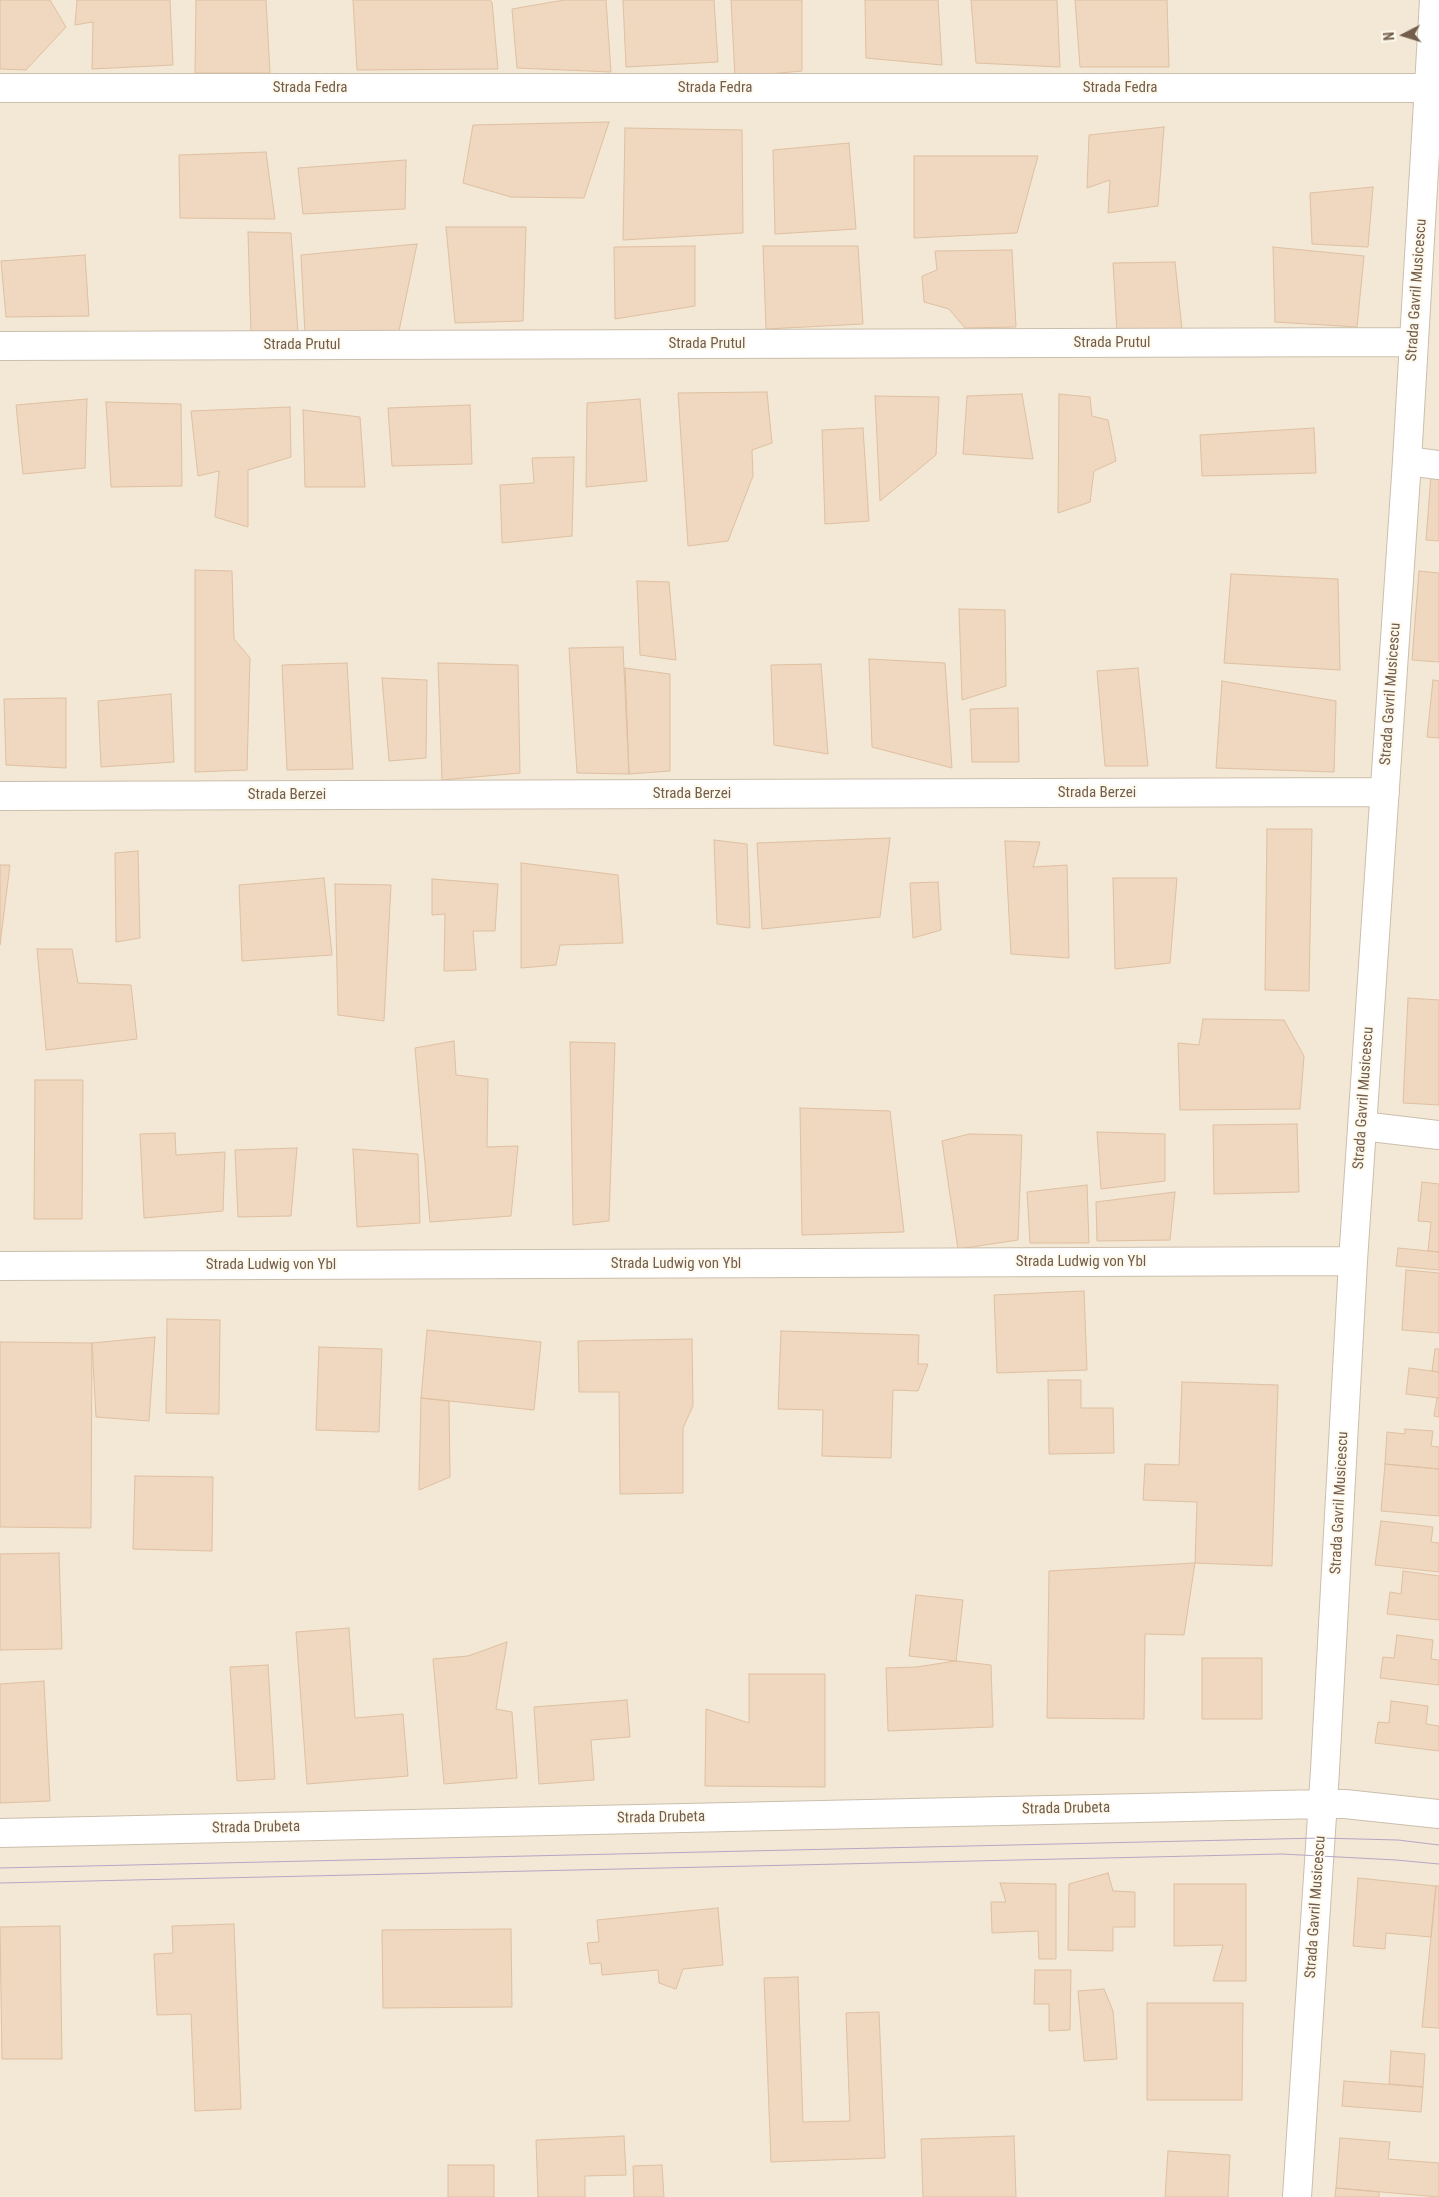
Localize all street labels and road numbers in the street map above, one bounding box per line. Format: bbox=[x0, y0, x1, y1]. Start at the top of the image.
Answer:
street label: Strada Fedra bbox=[273, 79, 347, 97]
street label: Strada Fedra bbox=[678, 79, 752, 97]
street label: Strada Fedra bbox=[1083, 79, 1157, 97]
street label: Strada Gavril Musicescu bbox=[1403, 218, 1431, 362]
street label: Strada Prutul bbox=[1073, 334, 1151, 352]
street label: Strada Prutul bbox=[668, 335, 746, 353]
street label: Strada Prutul bbox=[263, 336, 341, 354]
street label: Strada Gavril Musicescu bbox=[1377, 622, 1405, 766]
street label: Strada Berzei bbox=[1058, 784, 1136, 802]
street label: Strada Berzei bbox=[653, 785, 731, 803]
street label: Strada Berzei bbox=[248, 786, 326, 804]
street label: Strada Gavril Musicescu bbox=[1350, 1026, 1378, 1170]
street label: Strada Ludwig von Ybl bbox=[1016, 1253, 1146, 1271]
street label: Strada Ludwig von Ybl bbox=[611, 1255, 741, 1273]
street label: Strada Ludwig von Ybl bbox=[206, 1256, 336, 1274]
street label: Strada Gavril Musicescu bbox=[1327, 1431, 1353, 1575]
street label: Strada Drubeta bbox=[1022, 1799, 1110, 1819]
street label: Strada Drubeta bbox=[617, 1808, 705, 1828]
street label: Strada Drubeta bbox=[212, 1818, 300, 1838]
street label: Strada Gavril Musicescu bbox=[1302, 1835, 1330, 1979]

